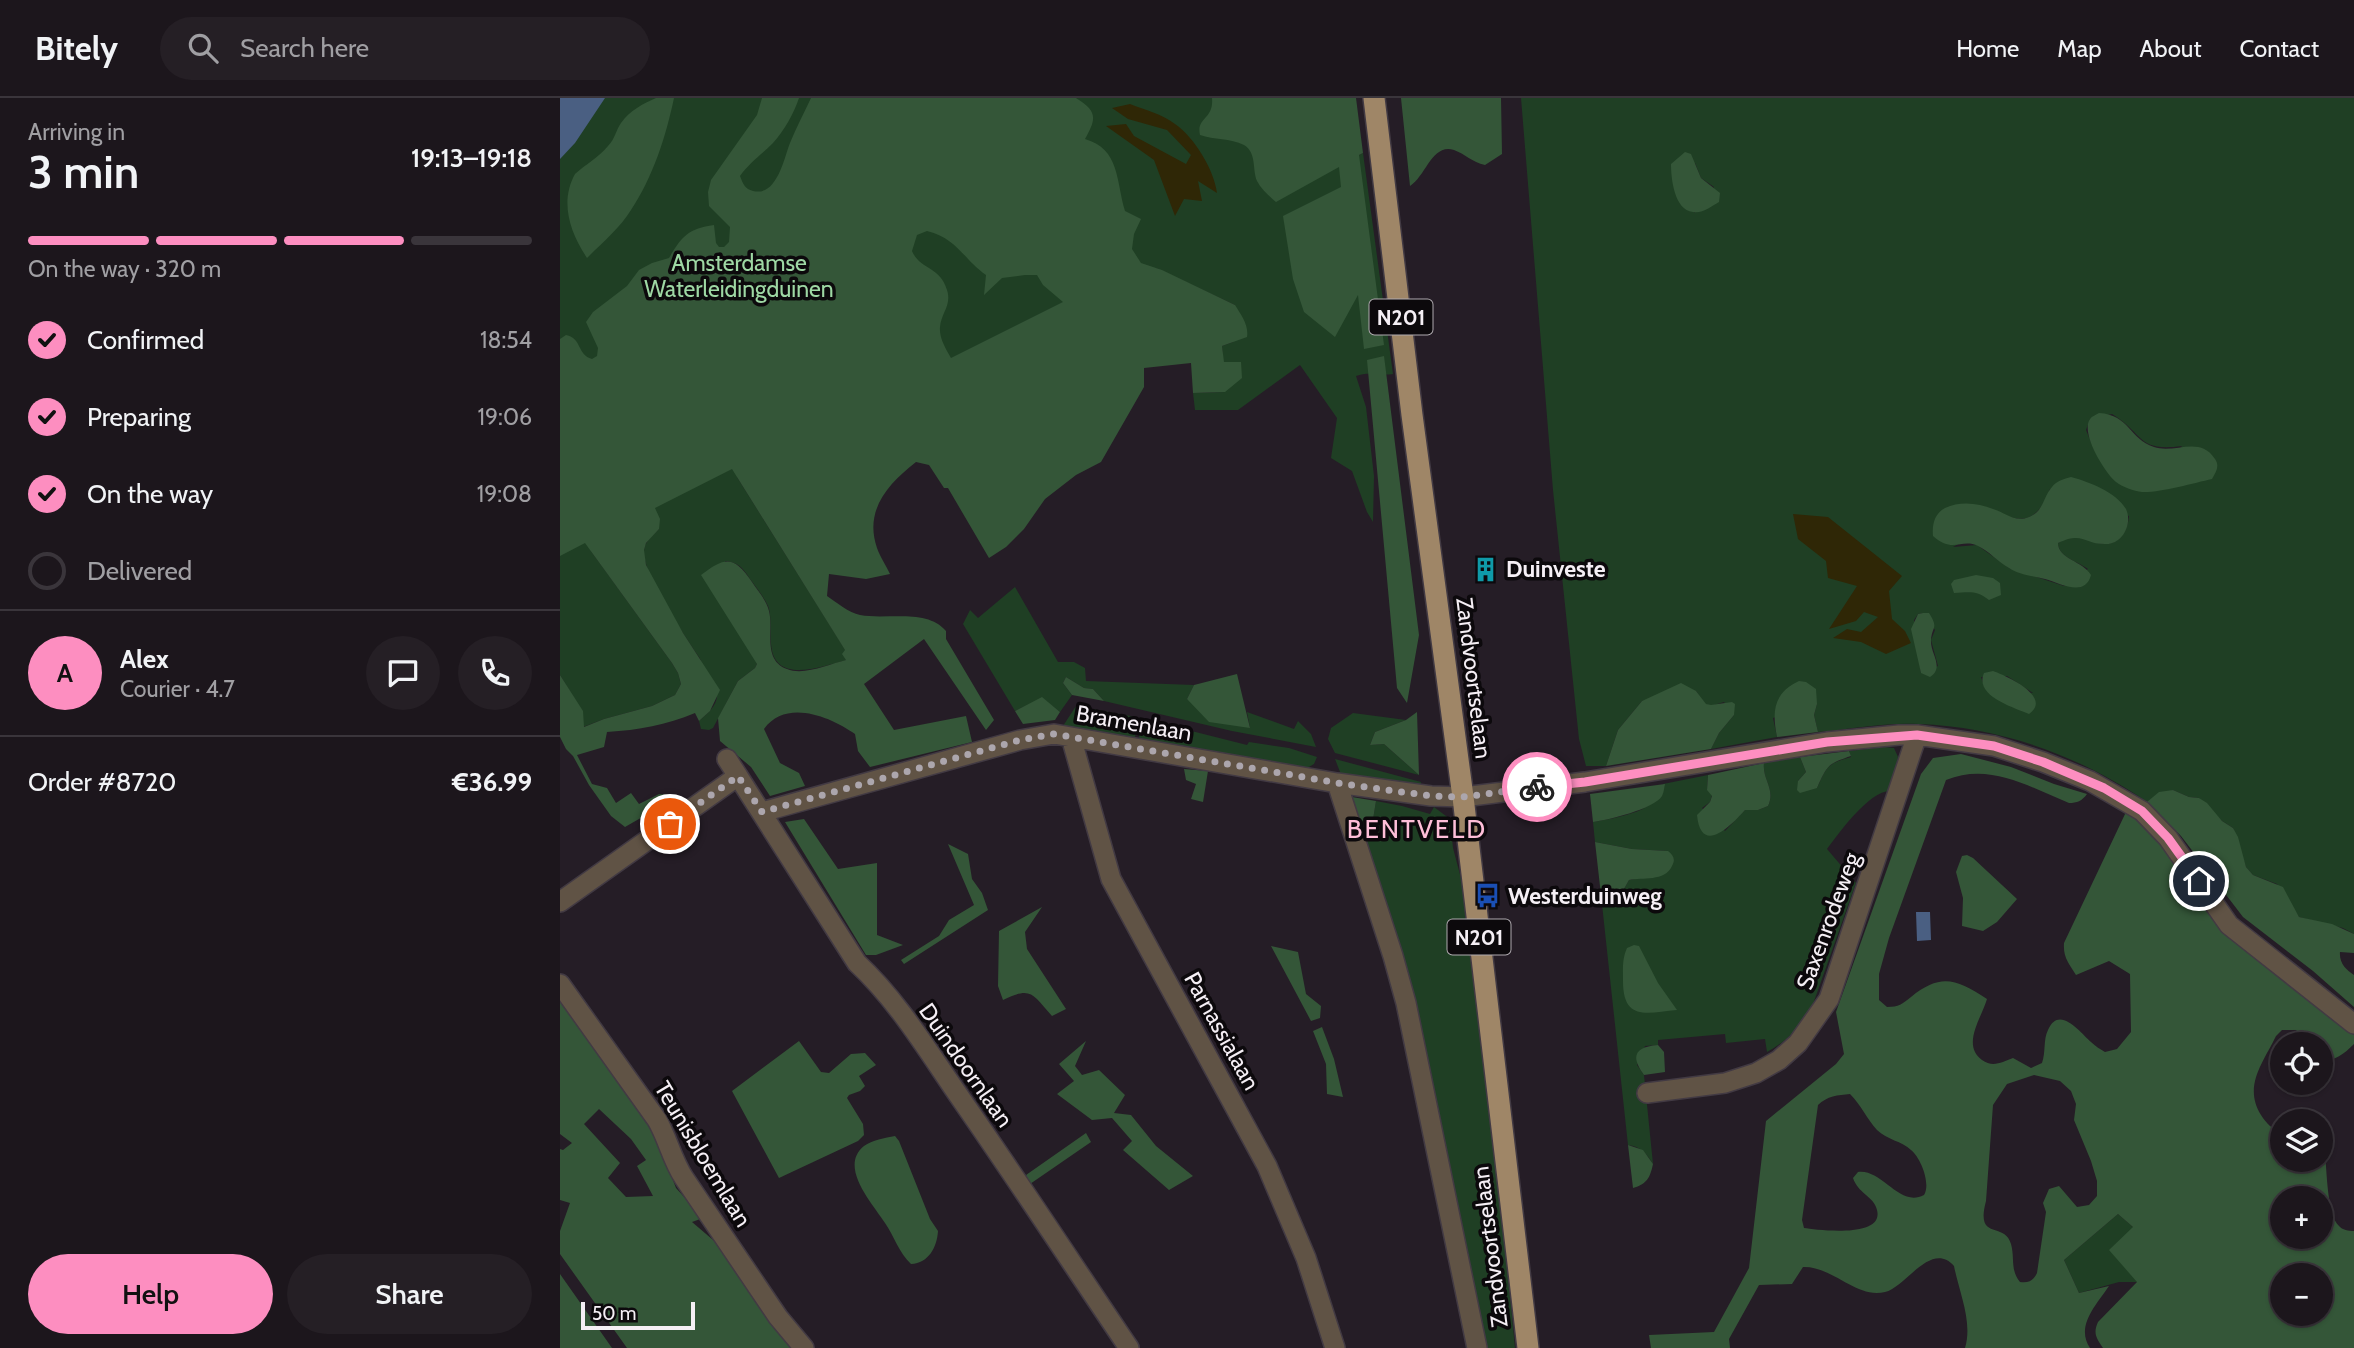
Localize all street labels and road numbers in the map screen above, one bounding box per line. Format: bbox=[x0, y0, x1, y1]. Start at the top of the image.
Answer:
road number: N201 bbox=[1370, 300, 1432, 334]
street label: Zandvoortselaan bbox=[1450, 596, 1498, 760]
street label: Bramenlaan bbox=[1074, 699, 1194, 747]
street label: Saxenrodeweg bbox=[1790, 848, 1866, 993]
road number: N201 bbox=[1448, 920, 1510, 954]
street label: Parnassialaan bbox=[1178, 967, 1266, 1095]
street label: Duindoornlaan bbox=[913, 998, 1019, 1132]
street label: Teunisbloemlaan bbox=[649, 1076, 757, 1232]
street label: Zandvoortselaan bbox=[1466, 1165, 1514, 1329]

